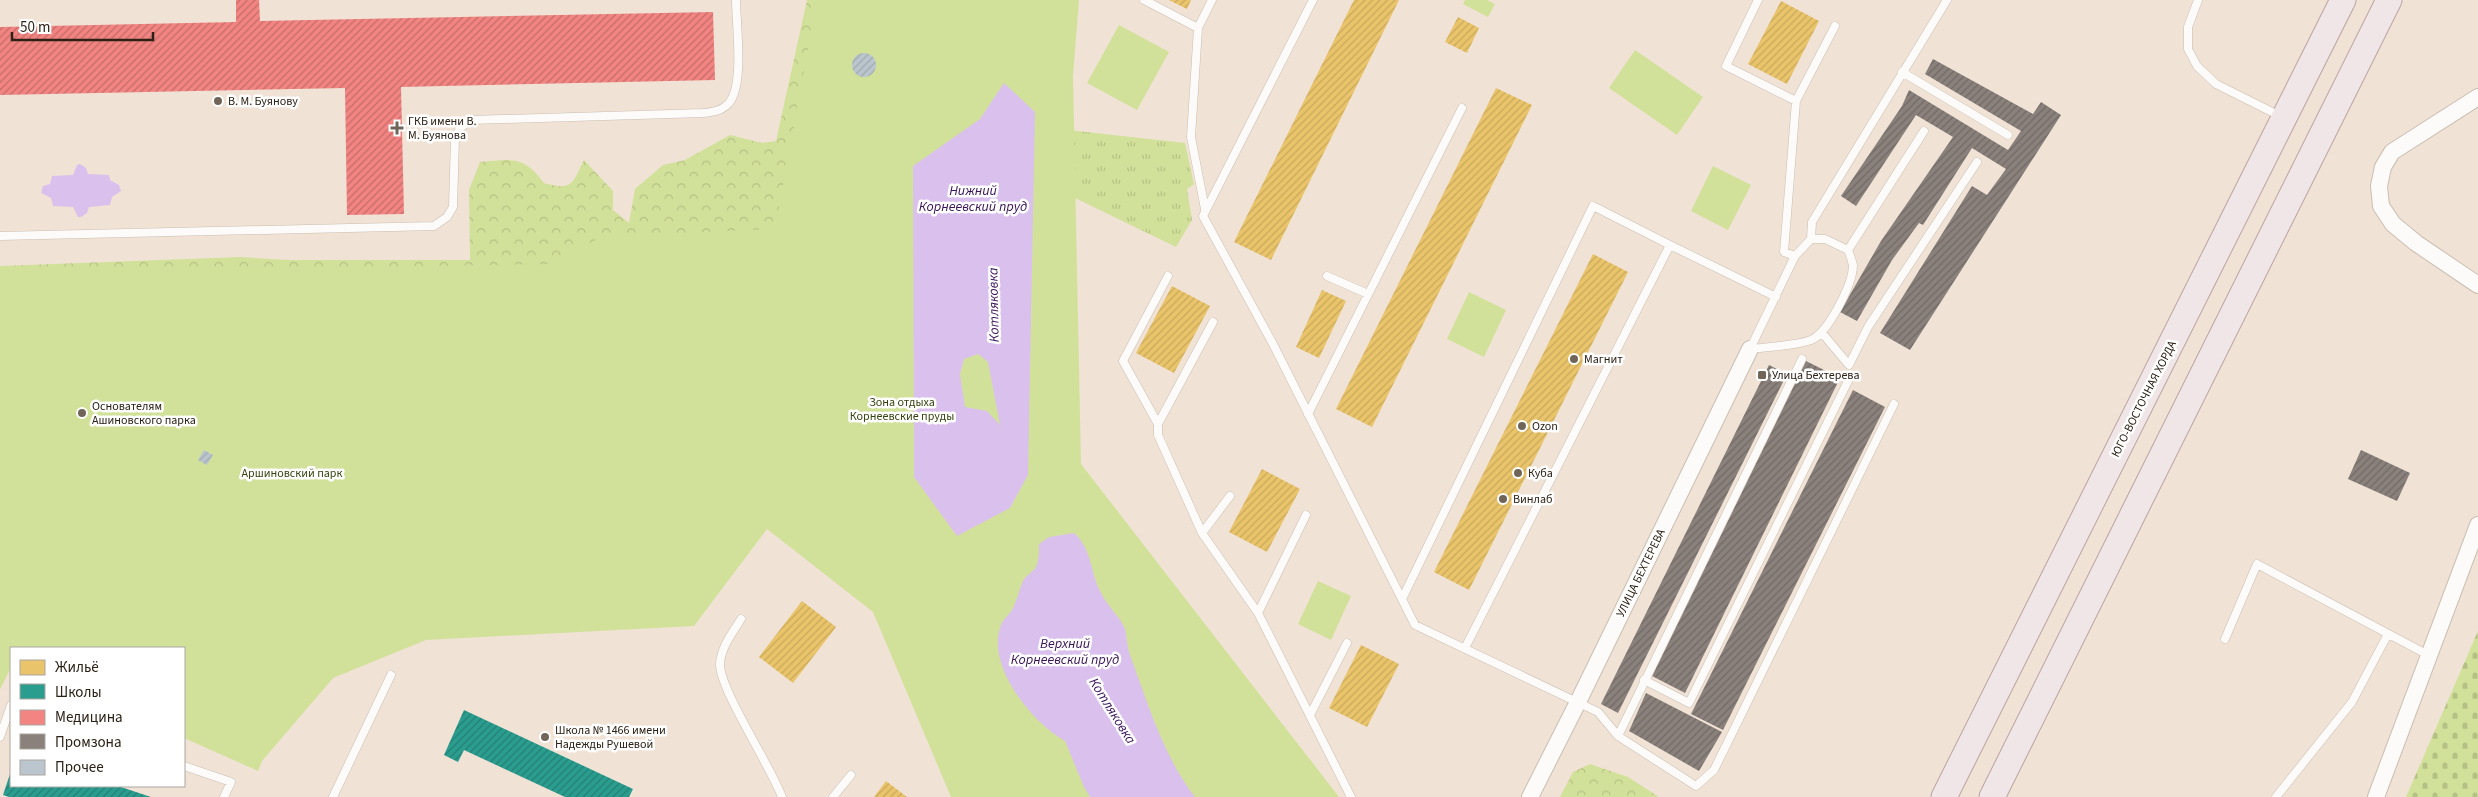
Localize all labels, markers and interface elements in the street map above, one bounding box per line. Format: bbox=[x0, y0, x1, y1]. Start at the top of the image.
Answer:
scale bar bbox=[12, 10, 154, 42]
text: 50 m bbox=[20, 17, 50, 38]
place label: В. М. Буянову bbox=[228, 93, 298, 110]
marker: В. М. Буянову bbox=[212, 95, 224, 107]
place label: ГКБ имени В. М. Буянова bbox=[408, 113, 477, 144]
marker: ГКБ имени В. М. Буянова bbox=[390, 121, 404, 135]
water label: Нижний Корнеевский пруд bbox=[919, 181, 1027, 217]
water label: Котляковка bbox=[983, 267, 1005, 343]
street label: ЮГО-ВОСТОЧНАЯ ХОРДА bbox=[2107, 337, 2181, 460]
place label: Магнит bbox=[1584, 351, 1623, 368]
marker: Магнит bbox=[1568, 353, 1580, 365]
place label: Улица Бехтерева bbox=[1772, 367, 1860, 384]
marker: Улица Бехтерева bbox=[1756, 369, 1768, 381]
park label: Зона отдыха Корнеевские пруды bbox=[850, 394, 954, 425]
place label: Основателям Ашиновского парка bbox=[92, 398, 196, 429]
marker: Основателям Ашиновского парка bbox=[76, 407, 88, 419]
place label: Ozon bbox=[1532, 418, 1558, 435]
marker: Ozon bbox=[1516, 420, 1528, 432]
park label: Аршиновский парк bbox=[242, 465, 343, 482]
place label: Куба bbox=[1528, 465, 1553, 482]
marker: Куба bbox=[1512, 467, 1524, 479]
place label: Винлаб bbox=[1513, 491, 1553, 508]
marker: Винлаб bbox=[1497, 493, 1509, 505]
street label: УЛИЦА БЕХТЕРЕВА bbox=[1612, 526, 1670, 620]
water label: Верхний Корнеевский пруд bbox=[1011, 634, 1119, 670]
legend bbox=[10, 647, 185, 787]
text: Жильё bbox=[55, 657, 99, 678]
water label: Котляковка bbox=[1084, 674, 1141, 748]
text: Школы bbox=[55, 682, 102, 703]
text: Медицина bbox=[55, 707, 123, 728]
place label: Школа № 1466 имени Надежды Рушевой bbox=[555, 722, 666, 753]
marker: Школа № 1466 имени Надежды Рушевой bbox=[539, 731, 551, 743]
text: Промзона bbox=[55, 732, 122, 753]
text: Прочее bbox=[55, 757, 104, 778]

